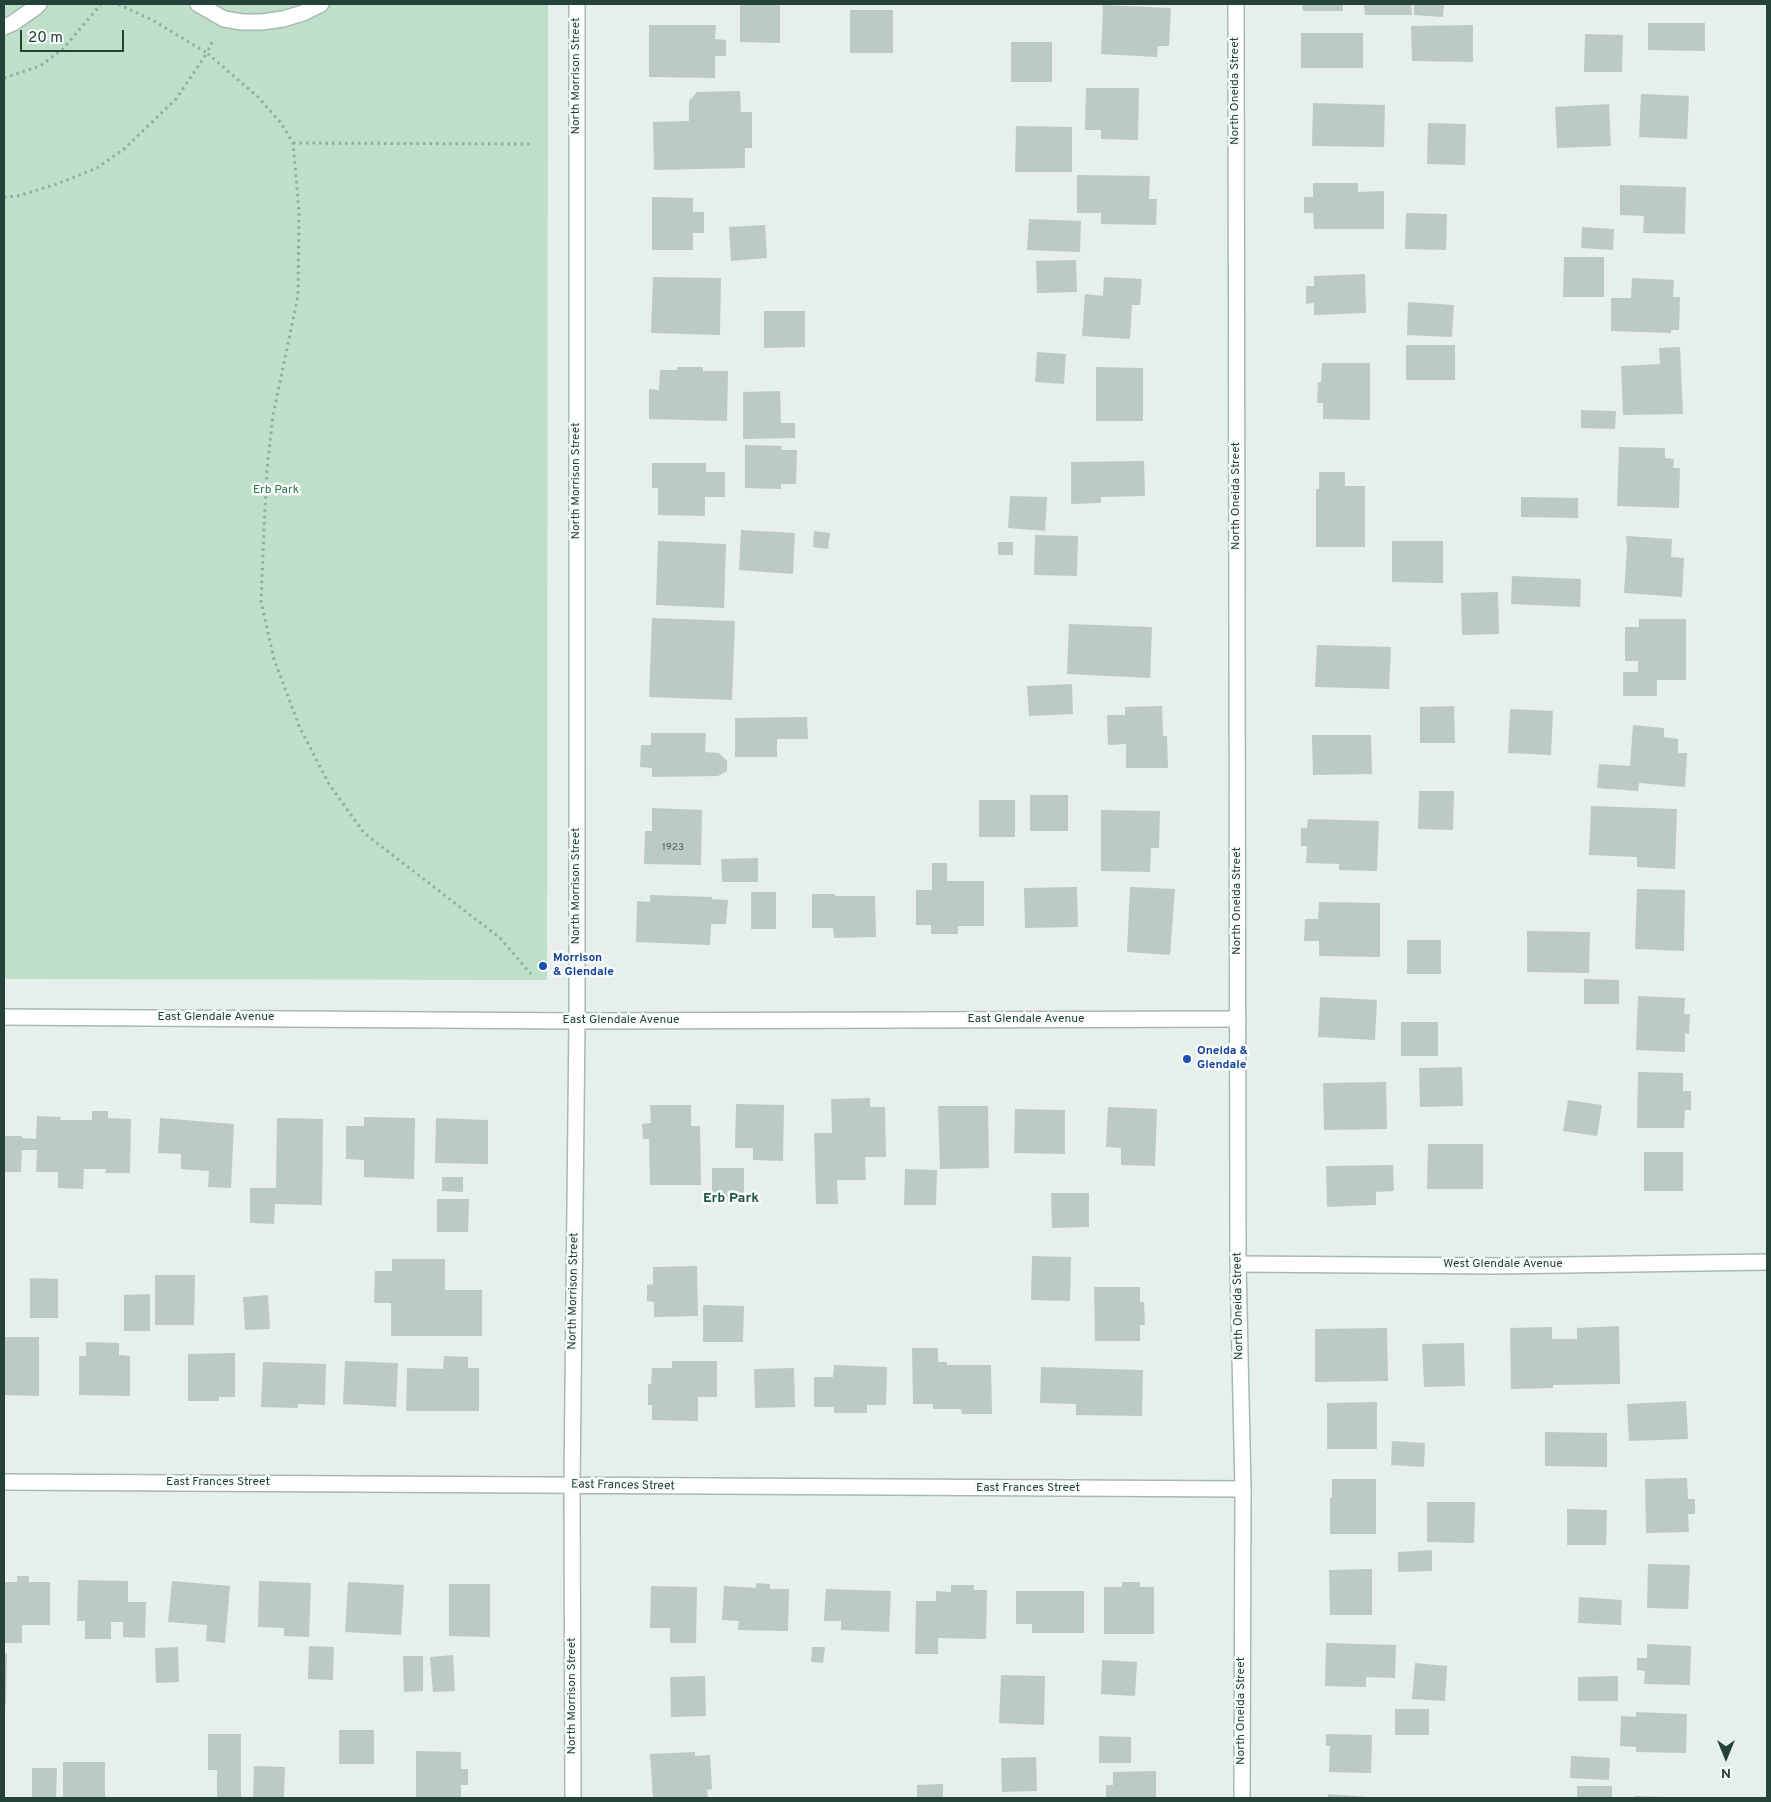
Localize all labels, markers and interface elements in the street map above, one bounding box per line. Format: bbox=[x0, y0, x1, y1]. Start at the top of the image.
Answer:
street label: North Morrison Street bbox=[570, 17, 584, 135]
scale bar bbox=[22, 20, 126, 52]
text: 20 m bbox=[28, 29, 63, 48]
street label: North Oneida Street bbox=[1229, 37, 1243, 145]
street label: North Morrison Street bbox=[570, 422, 584, 540]
street label: North Oneida Street bbox=[1230, 442, 1244, 550]
park label: Erb Park bbox=[253, 484, 299, 498]
street label: North Morrison Street bbox=[570, 827, 584, 945]
house number: 1923 bbox=[662, 842, 684, 854]
street label: North Oneida Street bbox=[1231, 847, 1245, 955]
place label: Morrison & Glendale bbox=[553, 952, 614, 980]
marker: Morrison & Glendale bbox=[537, 960, 549, 972]
street label: East Glendale Avenue bbox=[158, 1011, 274, 1025]
street label: East Glendale Avenue bbox=[968, 1013, 1084, 1027]
street label: East Glendale Avenue bbox=[563, 1014, 679, 1028]
place label: Oneida & Glendale bbox=[1197, 1045, 1248, 1073]
marker: Oneida & Glendale bbox=[1181, 1053, 1193, 1065]
district label: Erb Park bbox=[703, 1191, 759, 1207]
street label: North Morrison Street bbox=[566, 1232, 582, 1350]
street label: North Oneida Street bbox=[1231, 1252, 1247, 1360]
street label: West Glendale Avenue bbox=[1443, 1258, 1563, 1272]
street label: East Frances Street bbox=[166, 1476, 270, 1490]
street label: East Frances Street bbox=[571, 1478, 675, 1494]
street label: East Frances Street bbox=[976, 1482, 1080, 1496]
street label: North Morrison Street bbox=[566, 1637, 580, 1755]
street label: North Oneida Street bbox=[1235, 1657, 1249, 1765]
north arrow bbox=[1701, 1732, 1751, 1782]
text: N bbox=[1721, 1764, 1731, 1781]

